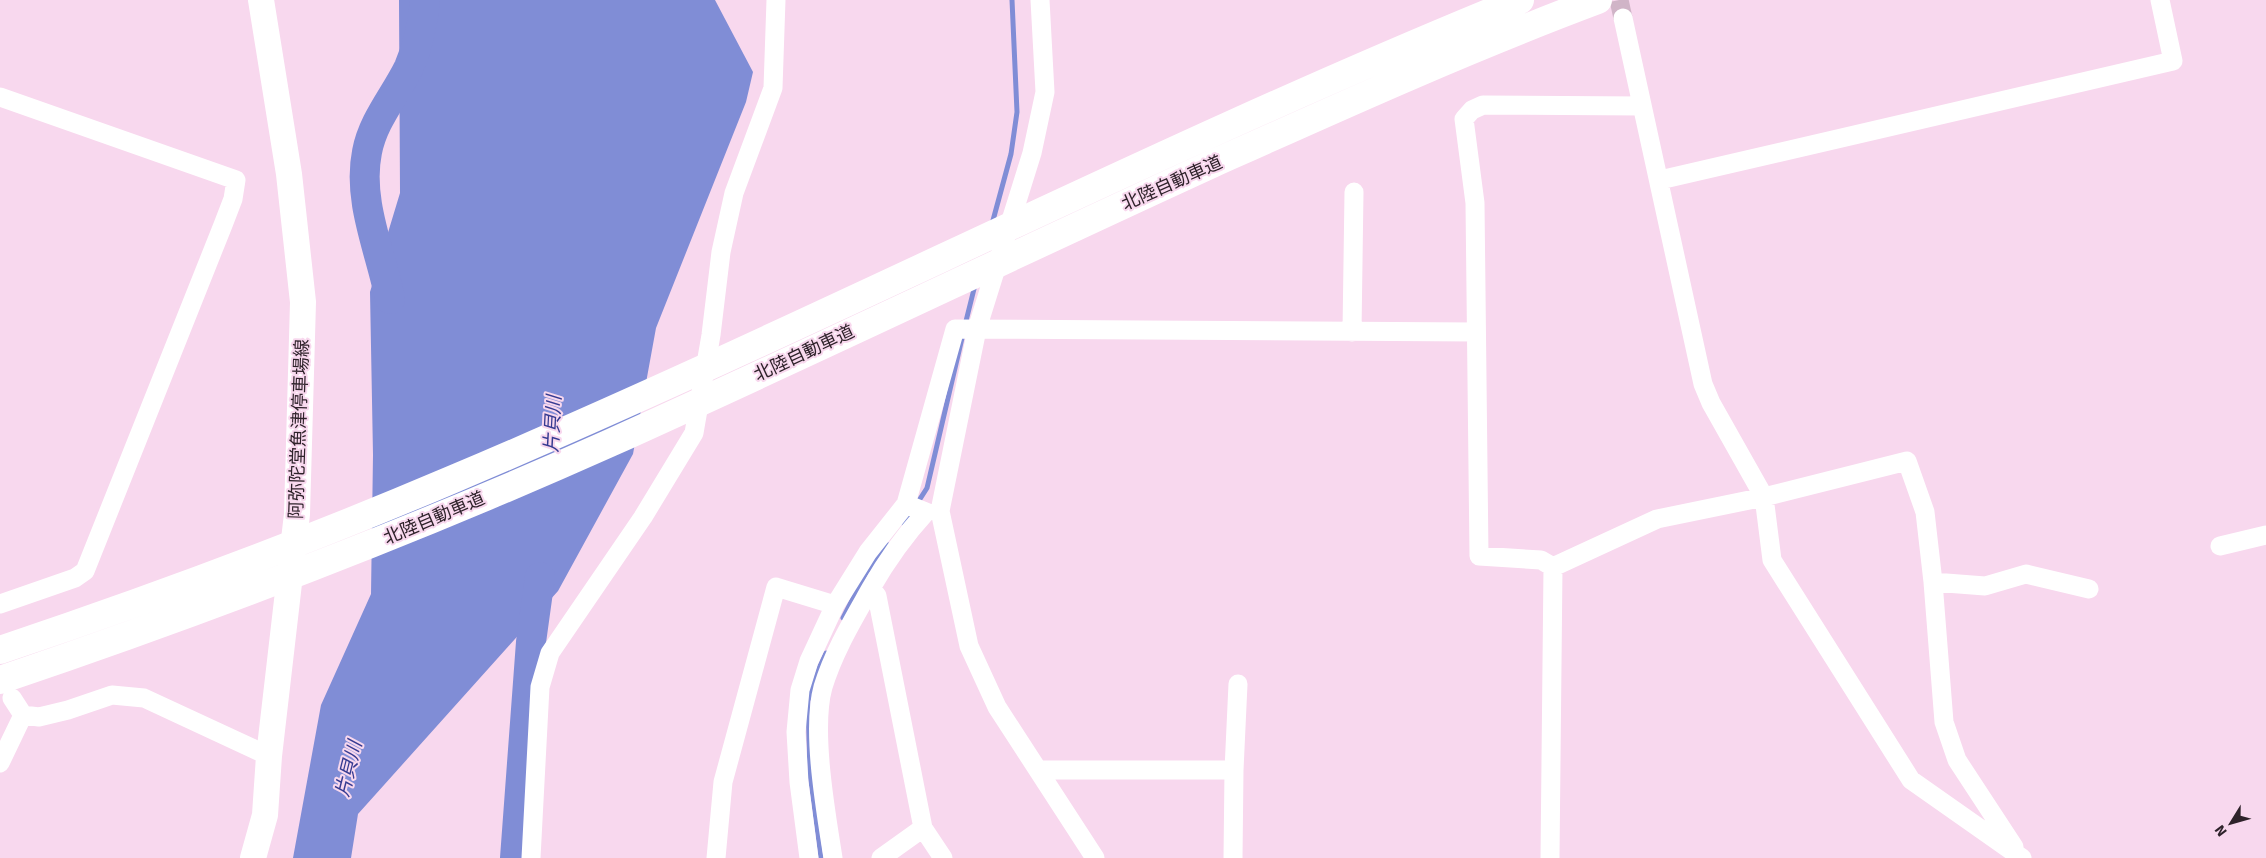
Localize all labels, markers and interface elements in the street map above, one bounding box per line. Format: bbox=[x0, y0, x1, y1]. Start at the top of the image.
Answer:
street label: 北陸自動車道 bbox=[1118, 151, 1226, 215]
street label: 北陸自動車道 bbox=[750, 320, 858, 386]
street label: 阿弥陀堂魚津停車場線 bbox=[285, 339, 313, 519]
water label: 片貝川 bbox=[540, 393, 567, 453]
street label: 北陸自動車道 bbox=[380, 487, 488, 549]
water label: 片貝川 bbox=[330, 737, 368, 800]
north arrow bbox=[2206, 798, 2256, 848]
text: N bbox=[2211, 822, 2231, 840]

